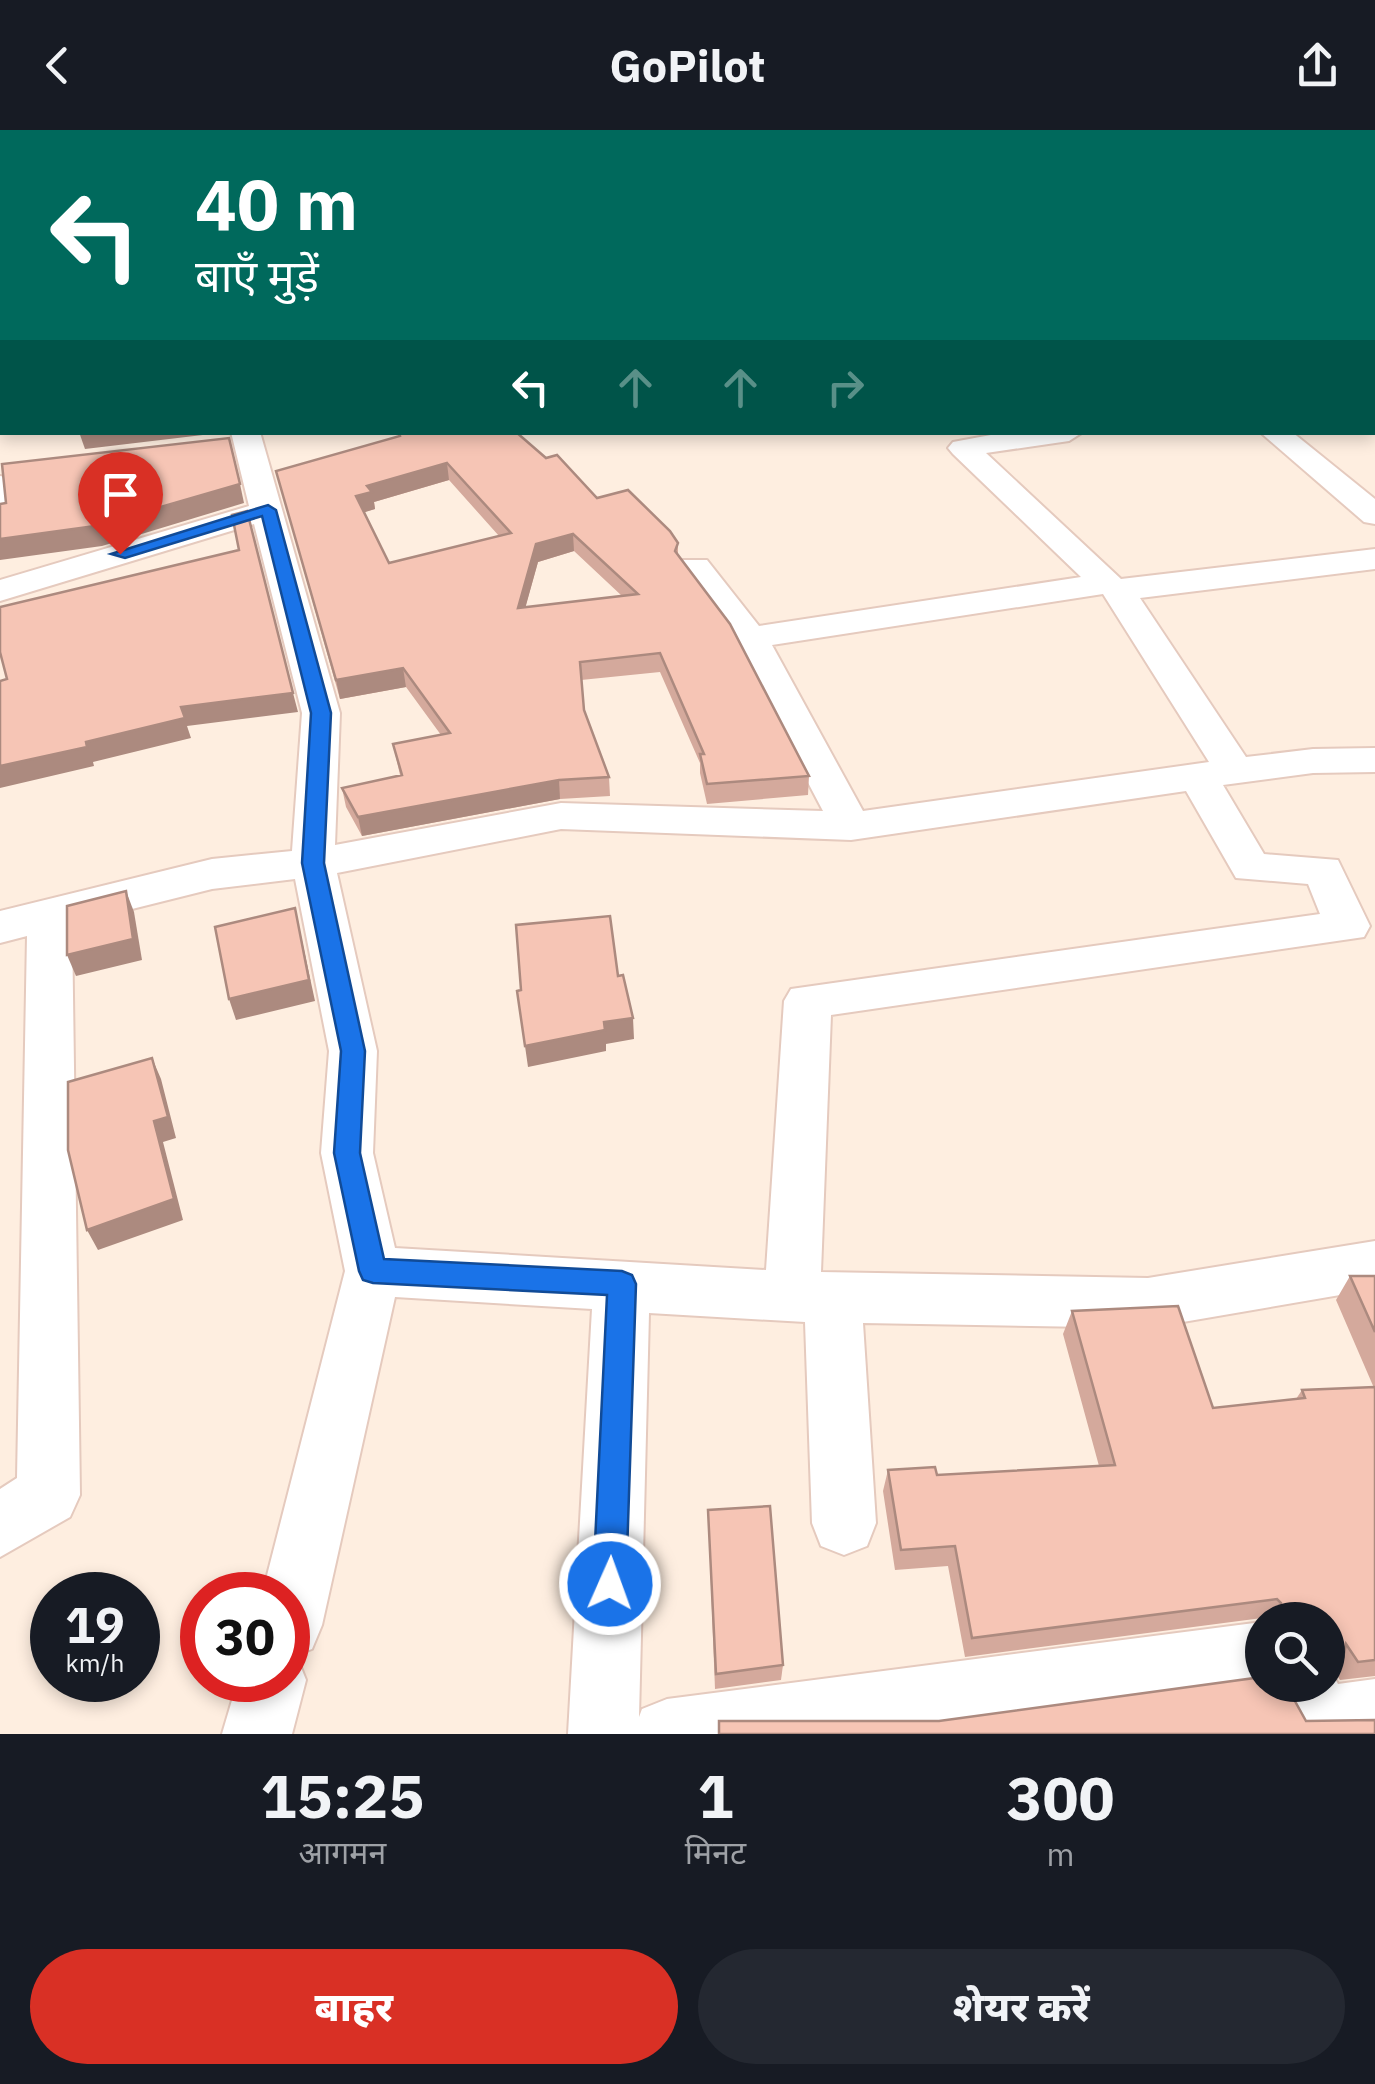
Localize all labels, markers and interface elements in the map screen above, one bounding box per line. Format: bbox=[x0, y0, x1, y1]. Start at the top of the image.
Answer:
text: GoPilot bbox=[609, 36, 766, 94]
icon: back bbox=[30, 38, 85, 93]
icon: share bbox=[1290, 38, 1345, 93]
text: 40 m bbox=[195, 158, 358, 249]
icon: left bbox=[30, 170, 160, 300]
text: बाएँ मुड़ें bbox=[195, 246, 319, 304]
icon: left bbox=[503, 360, 558, 415]
icon: ahead bbox=[608, 360, 663, 415]
icon: ahead bbox=[713, 360, 768, 415]
icon: right bbox=[818, 360, 873, 415]
pin bbox=[78, 452, 163, 555]
icon: arrive bbox=[93, 467, 148, 522]
position arrow bbox=[558, 1532, 662, 1636]
speed limit sign: 30 bbox=[180, 1572, 310, 1702]
text: 19 bbox=[65, 1592, 125, 1657]
map controls bbox=[1245, 1602, 1345, 1702]
button: search bbox=[1245, 1602, 1345, 1702]
text: km/h bbox=[66, 1646, 124, 1679]
text: 15:25 bbox=[260, 1756, 424, 1835]
text: 1 bbox=[697, 1756, 733, 1835]
text: 300 bbox=[1007, 1758, 1115, 1837]
text: आगमन bbox=[299, 1831, 386, 1873]
text: मिनट bbox=[685, 1831, 746, 1873]
text: m bbox=[1047, 1833, 1075, 1875]
button: बाहर bbox=[30, 1949, 678, 2064]
button: शेयर करें bbox=[698, 1949, 1345, 2064]

